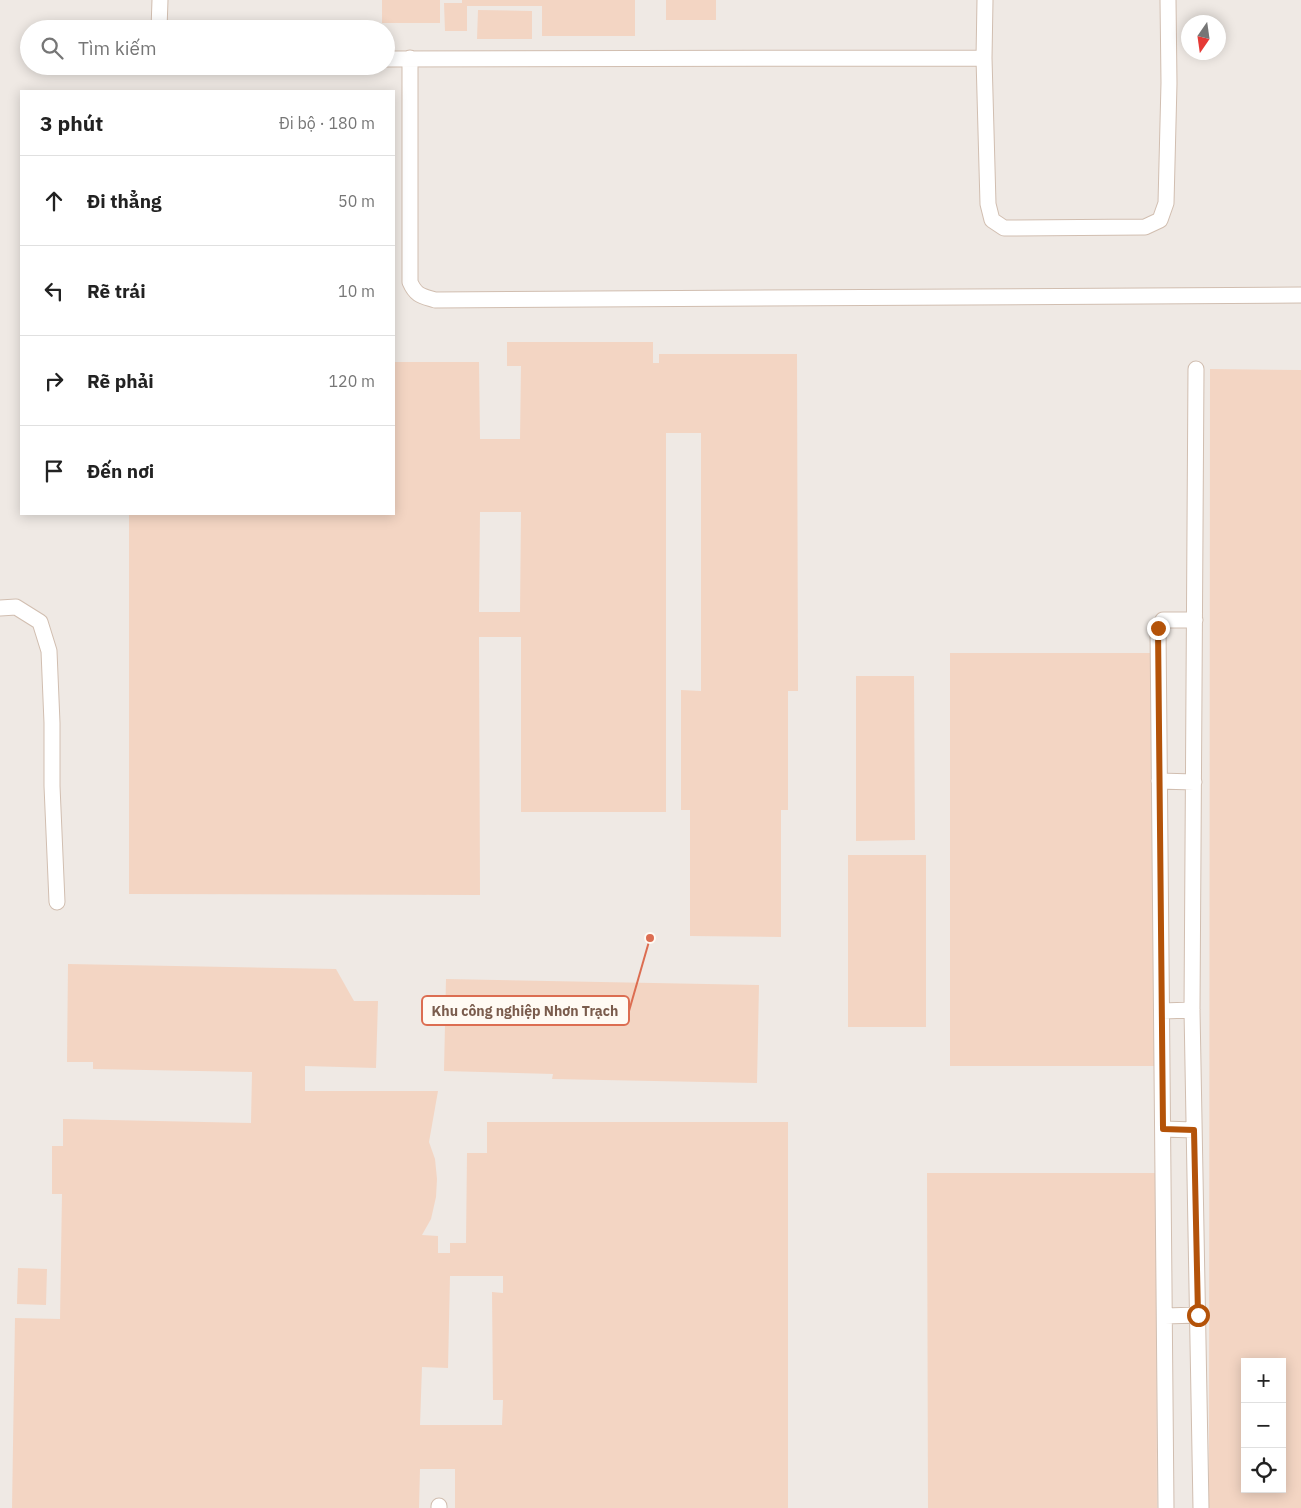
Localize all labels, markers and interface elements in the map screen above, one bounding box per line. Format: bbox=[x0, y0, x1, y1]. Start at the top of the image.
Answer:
north arrow bbox=[1181, 15, 1226, 60]
search box bbox=[20, 20, 395, 75]
icon: search bbox=[38, 34, 66, 62]
text: Tìm kiếm bbox=[78, 36, 156, 60]
text: 3 phút bbox=[40, 109, 103, 137]
text: Đi bộ · 180 m bbox=[279, 113, 375, 133]
icon: ahead bbox=[40, 187, 68, 215]
text: Đi thẳng bbox=[87, 189, 161, 213]
text: 50 m bbox=[338, 191, 375, 211]
icon: left bbox=[40, 277, 68, 305]
text: Rẽ trái bbox=[87, 279, 146, 303]
text: 10 m bbox=[338, 281, 375, 301]
icon: right bbox=[40, 367, 68, 395]
text: Rẽ phải bbox=[87, 369, 154, 393]
text: 120 m bbox=[328, 371, 375, 391]
icon: arrive bbox=[40, 457, 68, 485]
text: Đến nơi bbox=[87, 459, 154, 483]
route end bbox=[1147, 617, 1170, 640]
callout: Khu công nghiệp Nhơn Trạch bbox=[422, 996, 629, 1025]
text: Khu công nghiệp Nhơn Trạch bbox=[432, 1002, 618, 1020]
route start bbox=[1187, 1304, 1210, 1327]
map controls bbox=[1241, 1358, 1286, 1493]
button: + bbox=[1241, 1358, 1286, 1403]
button: − bbox=[1241, 1403, 1286, 1448]
button: locate bbox=[1241, 1448, 1286, 1493]

